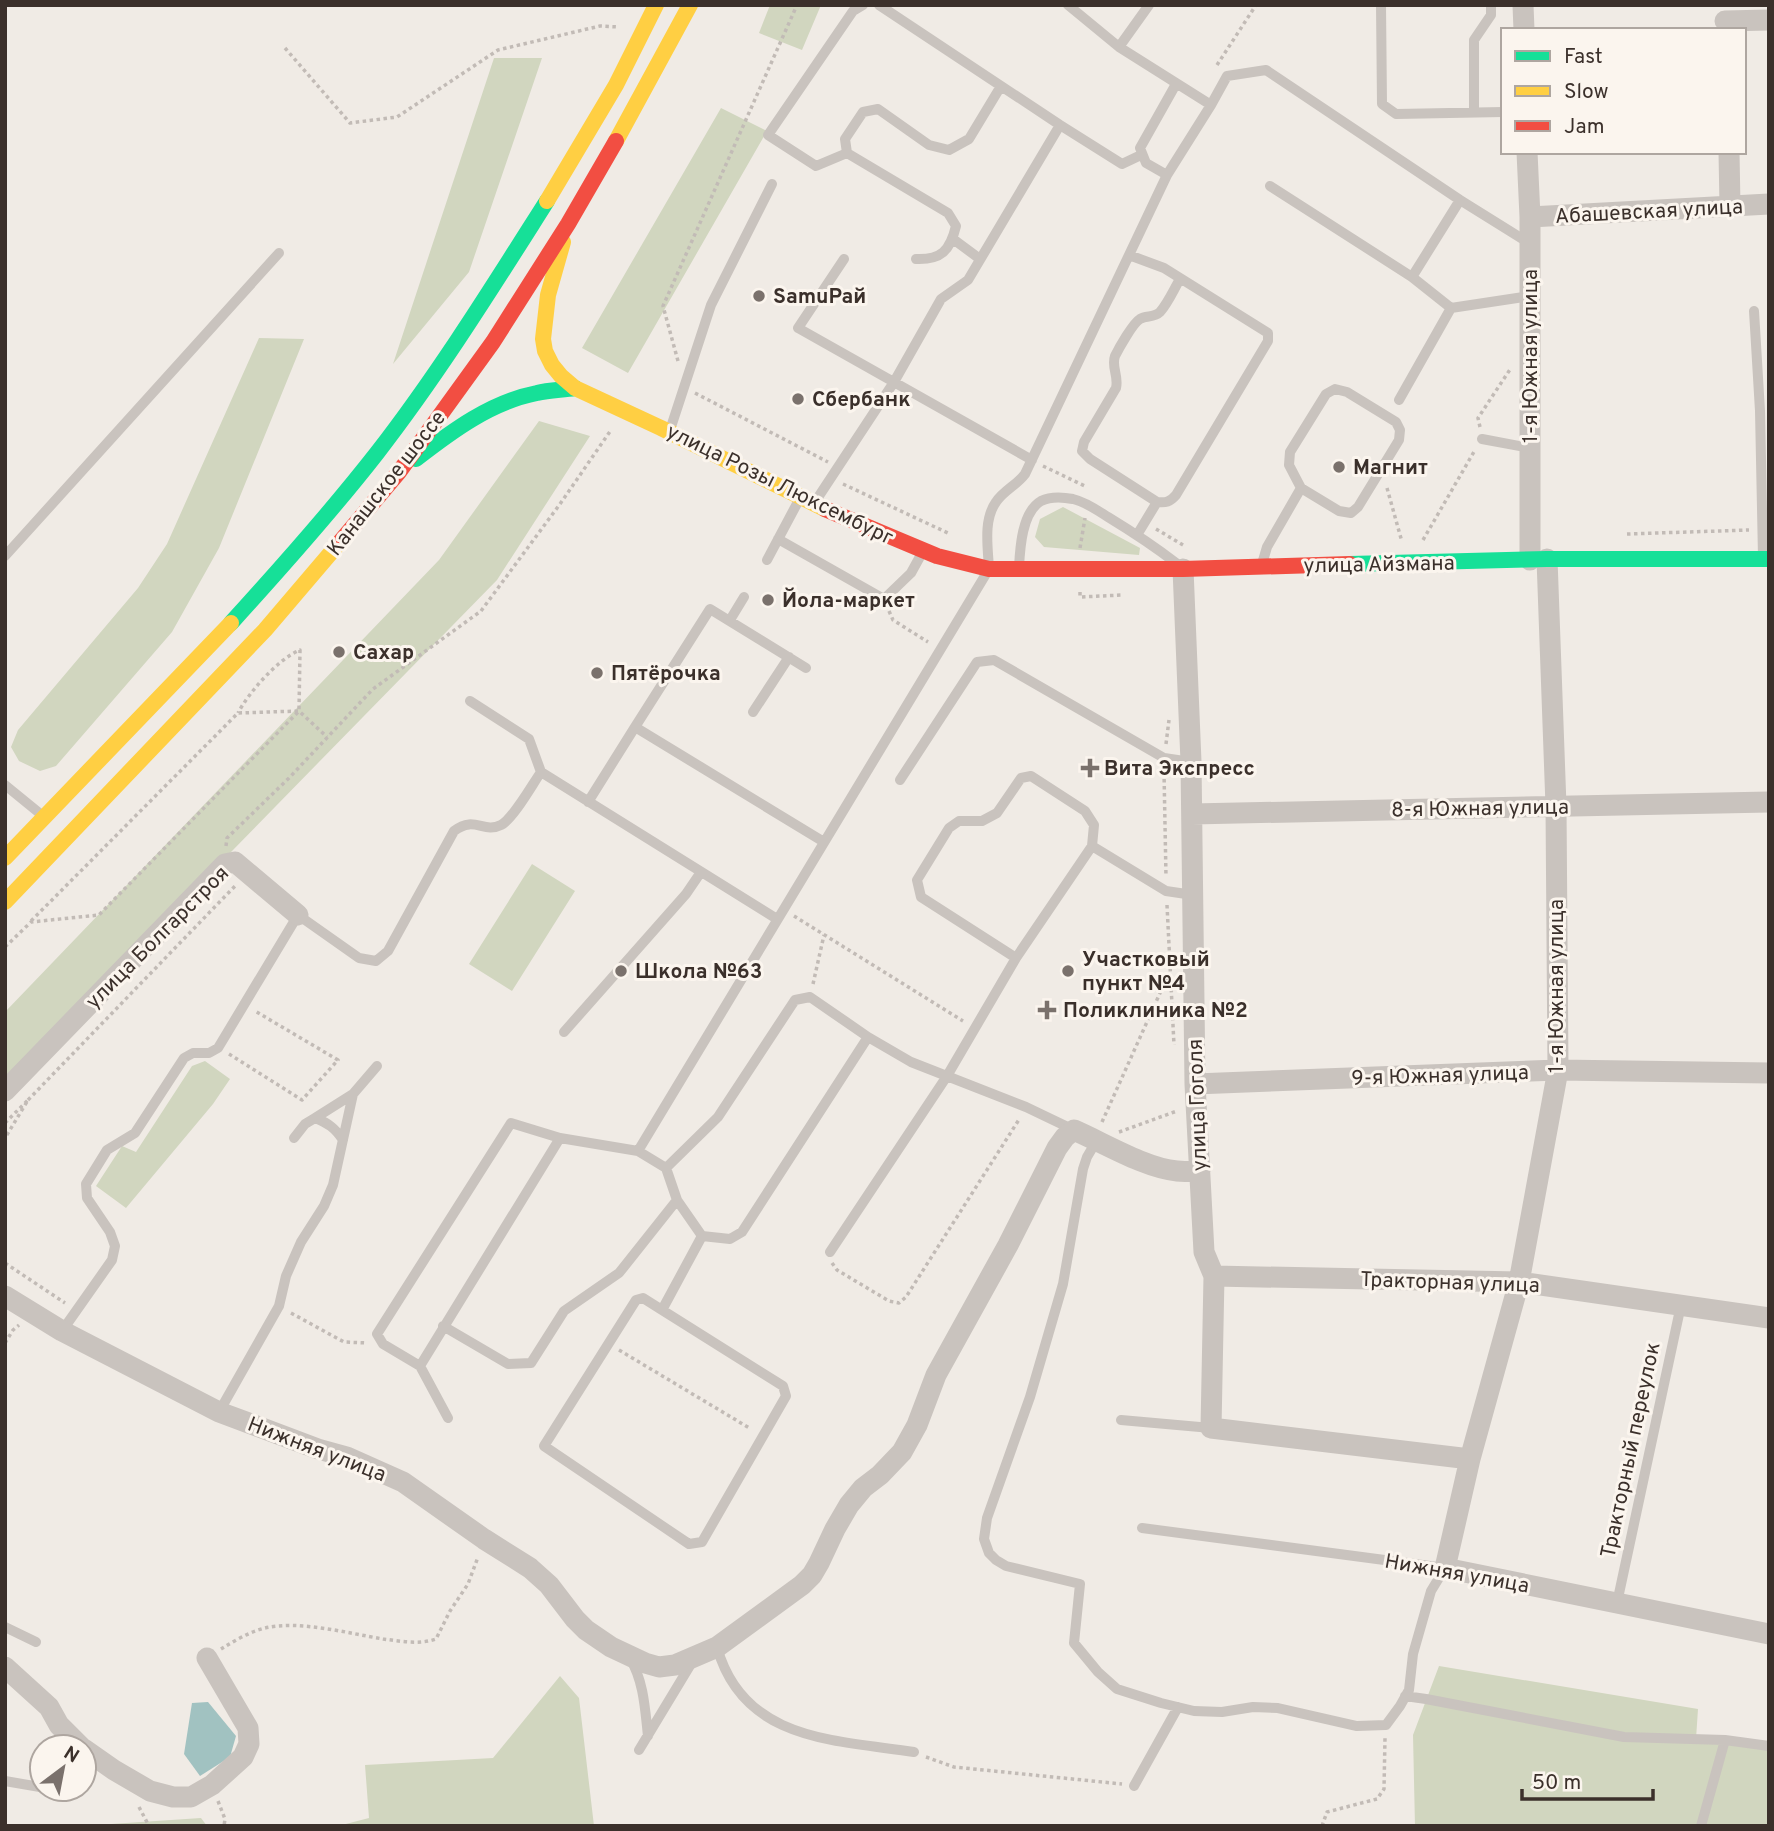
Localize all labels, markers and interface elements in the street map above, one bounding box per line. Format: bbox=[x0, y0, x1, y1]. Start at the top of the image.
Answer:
legend bbox=[1501, 28, 1746, 154]
text: Fast bbox=[1564, 44, 1603, 71]
text: Slow bbox=[1564, 79, 1609, 106]
text: Jam bbox=[1564, 114, 1605, 141]
street label: Абашевская улица bbox=[1554, 194, 1744, 231]
street label: 1-я Южная улица bbox=[1518, 269, 1545, 443]
place label: SamuРай bbox=[773, 284, 866, 311]
marker: SamuРай bbox=[751, 288, 767, 304]
place label: Сбербанк bbox=[812, 387, 911, 414]
marker: Сбербанк bbox=[790, 391, 806, 407]
street label: Канашское шоссе bbox=[322, 406, 453, 562]
street label: улица Розы Люксембург bbox=[661, 419, 897, 552]
place label: Магнит bbox=[1353, 455, 1428, 482]
marker: Магнит bbox=[1331, 459, 1347, 475]
street label: улица Айзмана bbox=[1303, 551, 1455, 580]
place label: Йола-маркет bbox=[782, 587, 915, 615]
marker: Йола-маркет bbox=[760, 592, 776, 608]
place label: Сахар bbox=[353, 640, 414, 667]
marker: Сахар bbox=[331, 644, 347, 660]
place label: Пятёрочка bbox=[611, 661, 721, 688]
marker: Пятёрочка bbox=[589, 665, 605, 681]
place label: Вита Экспресс bbox=[1104, 756, 1255, 783]
marker: Вита Экспресс bbox=[1082, 760, 1098, 776]
street label: 8-я Южная улица bbox=[1391, 794, 1569, 825]
street label: улица Болгарстроя bbox=[81, 861, 236, 1016]
street label: 1-я Южная улица bbox=[1544, 899, 1571, 1073]
place label: Участковый пункт №4 bbox=[1082, 947, 1210, 998]
place label: Школа №63 bbox=[635, 959, 762, 986]
marker: Школа №63 bbox=[613, 963, 629, 979]
marker: Участковый пункт №4 bbox=[1060, 963, 1076, 979]
place label: Поликлиника №2 bbox=[1063, 998, 1248, 1025]
marker: Поликлиника №2 bbox=[1037, 1000, 1057, 1020]
street label: улица Гоголя bbox=[1183, 1038, 1214, 1172]
street label: 9-я Южная улица bbox=[1351, 1060, 1529, 1093]
street label: Тракторная улица bbox=[1360, 1267, 1540, 1300]
street label: Тракторный переулок bbox=[1595, 1340, 1668, 1561]
street label: Нижняя улица bbox=[243, 1412, 390, 1489]
street label: Нижняя улица bbox=[1382, 1548, 1531, 1600]
north arrow bbox=[28, 1733, 98, 1803]
text: N bbox=[59, 1741, 83, 1769]
scale bar bbox=[1522, 1758, 1653, 1802]
text: 50 m bbox=[1532, 1770, 1581, 1797]

